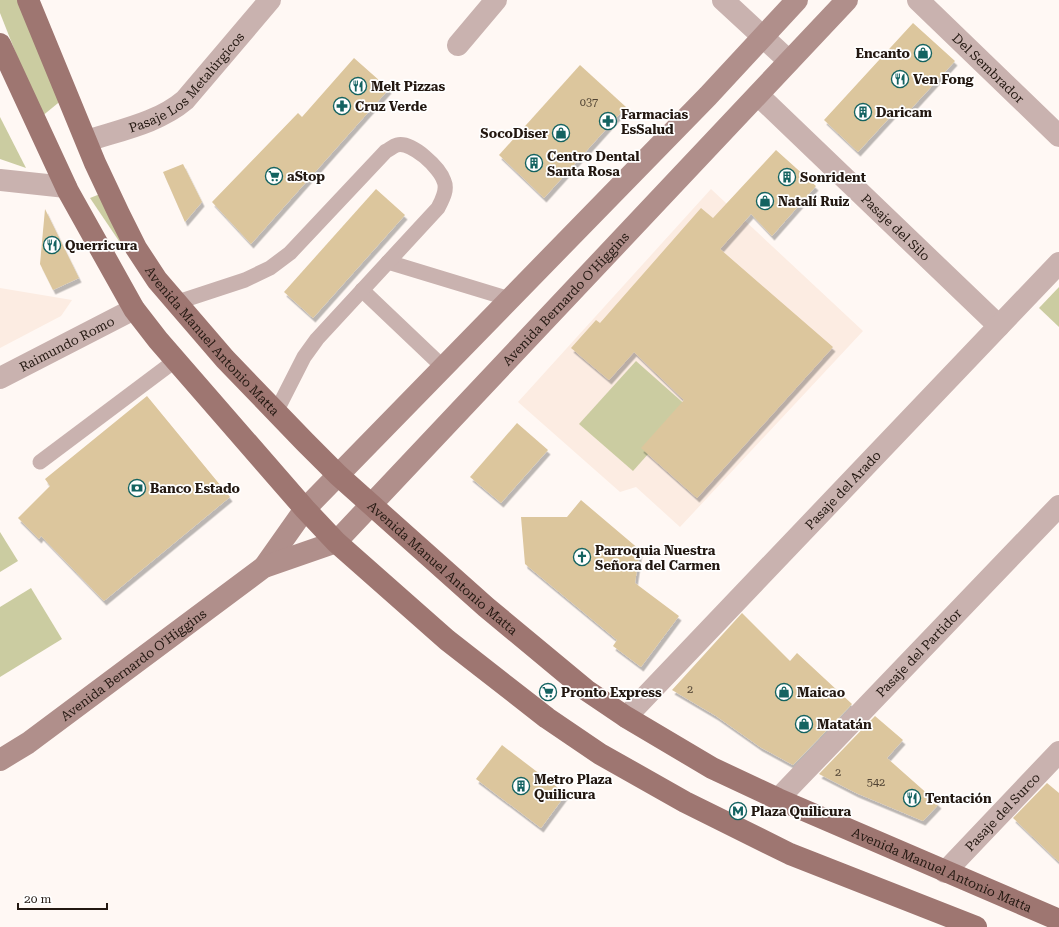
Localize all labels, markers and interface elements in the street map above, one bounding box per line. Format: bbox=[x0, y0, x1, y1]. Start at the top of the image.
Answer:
street label: Pasaje Los Metalúrgicos bbox=[127, 29, 247, 136]
street label: Del Sembrador bbox=[949, 30, 1028, 107]
shop icon: Encanto bbox=[913, 43, 933, 63]
place label: Encanto bbox=[855, 46, 910, 61]
restaurant icon: Ven Fong bbox=[890, 69, 910, 89]
place label: Ven Fong bbox=[913, 72, 974, 87]
restaurant icon: Melt Pizzas bbox=[348, 76, 368, 96]
place label: Melt Pizzas bbox=[371, 79, 446, 94]
pharmacy icon: Cruz Verde bbox=[332, 96, 352, 116]
house number: 037 bbox=[580, 96, 598, 109]
place label: Cruz Verde bbox=[355, 99, 427, 114]
building icon: Daricam bbox=[853, 102, 873, 122]
place label: Daricam bbox=[876, 105, 932, 120]
place label: Farmacias EsSalud bbox=[621, 107, 689, 137]
pharmacy icon: Farmacias EsSalud bbox=[598, 111, 618, 131]
shop icon: SocoDiser bbox=[551, 123, 571, 143]
place label: SocoDiser bbox=[480, 126, 548, 141]
place label: Centro Dental Santa Rosa bbox=[547, 149, 640, 179]
building icon: Centro Dental Santa Rosa bbox=[524, 153, 544, 173]
supermarket icon: aStop bbox=[264, 166, 284, 186]
building icon: Sonrident bbox=[777, 167, 797, 187]
place label: aStop bbox=[287, 169, 325, 184]
place label: Sonrident bbox=[800, 170, 867, 185]
shop icon: Natalí Ruiz bbox=[755, 191, 775, 211]
street label: Pasaje del Silo bbox=[858, 191, 933, 264]
place label: Natalí Ruiz bbox=[778, 194, 850, 209]
street label: Avenida Bernardo O'Higgins bbox=[500, 229, 632, 369]
restaurant icon: Querricura bbox=[42, 235, 62, 255]
place label: Querricura bbox=[65, 238, 138, 253]
street label: Avenida Manuel Antonio Matta bbox=[142, 264, 282, 419]
street label: Raimundo Romo bbox=[17, 313, 117, 375]
street label: Pasaje del Arado bbox=[802, 448, 884, 532]
bank icon: Banco Estado bbox=[127, 478, 147, 498]
place label: Banco Estado bbox=[150, 481, 240, 496]
street label: Avenida Manuel Antonio Matta bbox=[365, 498, 520, 638]
place label: Parroquia Nuestra Señora del Carmen bbox=[595, 543, 721, 573]
church icon: Parroquia Nuestra Señora del Carmen bbox=[572, 547, 592, 567]
street label: Pasaje del Partidor bbox=[873, 605, 965, 700]
street label: Avenida Bernardo O'Higgins bbox=[58, 606, 209, 724]
supermarket icon: Pronto Express bbox=[538, 682, 558, 702]
shop icon: Maicao bbox=[774, 682, 794, 702]
house number: 2 bbox=[687, 683, 693, 696]
place label: Pronto Express bbox=[561, 685, 662, 700]
place label: Maicao bbox=[797, 685, 845, 700]
shop icon: Matatán bbox=[794, 714, 814, 734]
place label: Matatán bbox=[817, 717, 872, 732]
house number: 2 bbox=[835, 766, 841, 779]
street label: Pasaje del Surco bbox=[962, 770, 1043, 854]
place label: Metro Plaza Quilicura bbox=[534, 772, 613, 802]
building icon: Metro Plaza Quilicura bbox=[511, 776, 531, 796]
house number: 542 bbox=[867, 776, 885, 789]
restaurant icon: Tentación bbox=[902, 788, 922, 808]
place label: Tentación bbox=[925, 791, 992, 806]
metro station icon: Plaza Quilicura bbox=[728, 801, 748, 821]
place label: Plaza Quilicura bbox=[751, 804, 851, 819]
street label: Avenida Manuel Antonio Matta bbox=[849, 825, 1034, 915]
scale bar bbox=[18, 885, 107, 911]
text: 20 m bbox=[24, 892, 51, 906]

